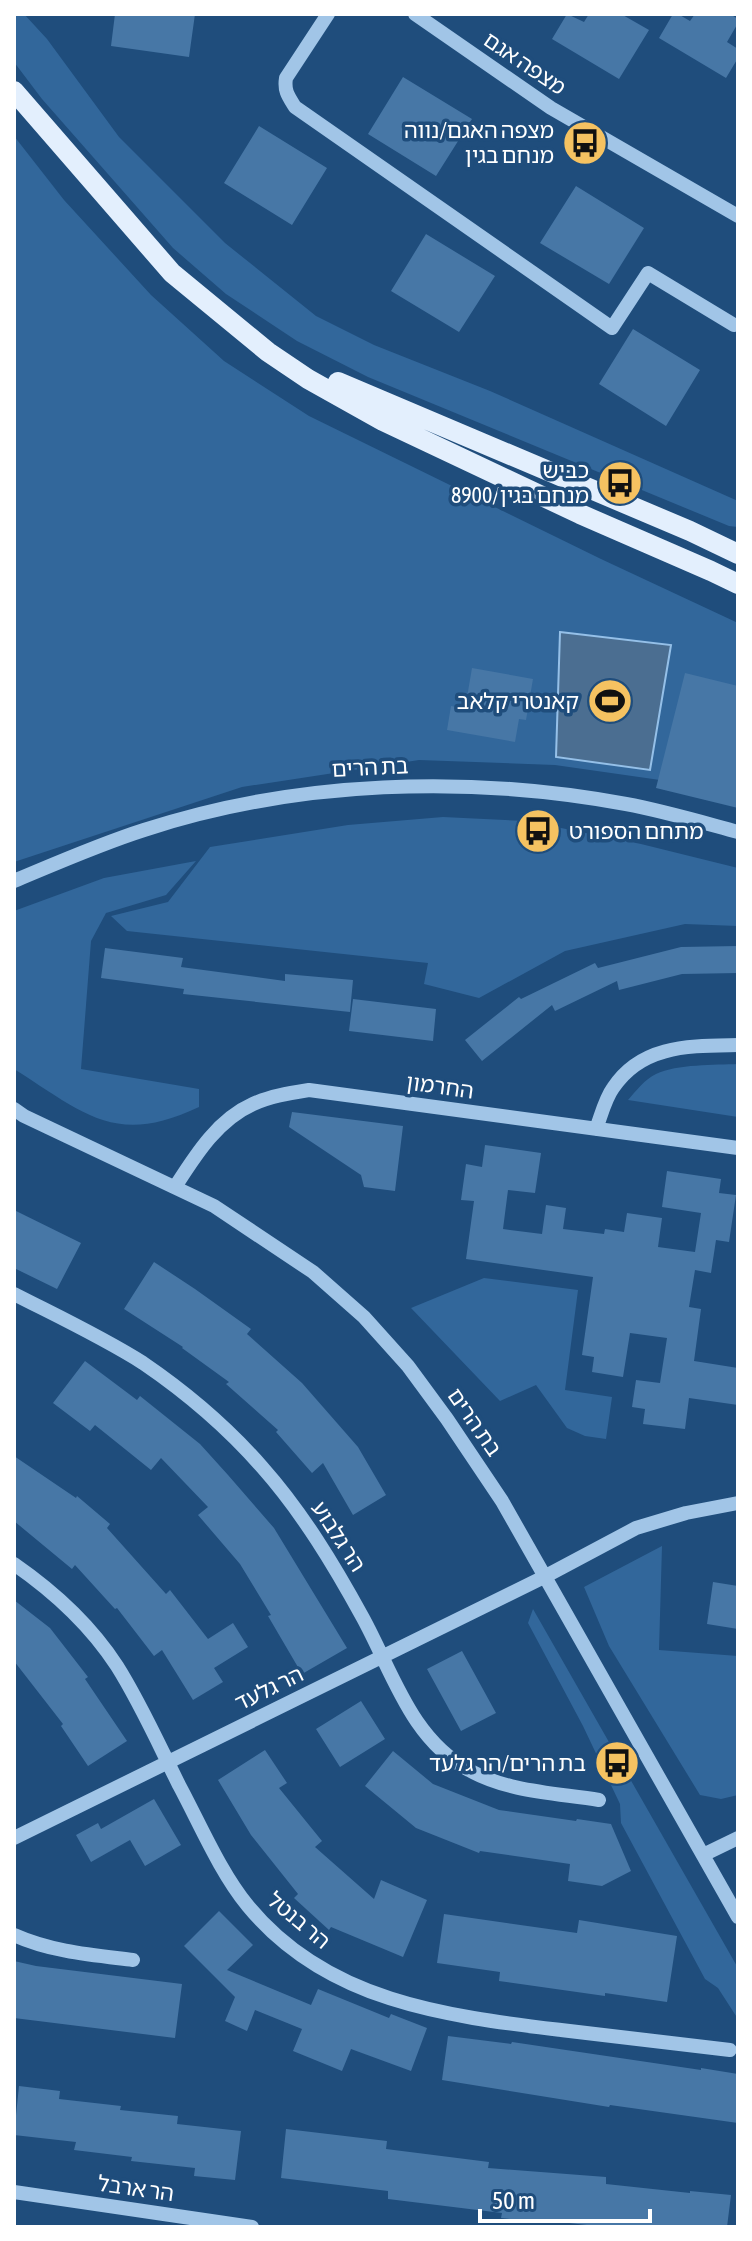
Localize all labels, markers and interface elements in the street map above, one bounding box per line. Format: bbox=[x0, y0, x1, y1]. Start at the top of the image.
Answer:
street label: מצפה אגם bbox=[479, 26, 571, 100]
place label: מצפה האגם/נווה מנחם בגין bbox=[404, 117, 554, 168]
bus stop icon: מצפה האגם/נווה מנחם בגין bbox=[561, 119, 609, 167]
place label: כביש 8900/מנחם בגין bbox=[451, 457, 589, 508]
bus stop icon: כביש 8900/מנחם בגין bbox=[596, 459, 644, 507]
sports icon: קאנטרי קלאב bbox=[586, 677, 634, 725]
place label: קאנטרי קלאב bbox=[457, 688, 579, 714]
street label: בת הרים bbox=[331, 752, 409, 782]
bus stop icon: מתחם הספורט bbox=[514, 807, 562, 855]
place label: מתחם הספורט bbox=[569, 818, 704, 844]
street label: החרמון bbox=[404, 1068, 476, 1104]
street label: בת הרים bbox=[442, 1383, 508, 1461]
street label: הר גלבוע bbox=[307, 1496, 371, 1576]
street label: הר גלעד bbox=[231, 1660, 307, 1716]
bus stop icon: בת הרים/הר גלעד bbox=[593, 1739, 641, 1787]
place label: בת הרים/הר גלעד bbox=[429, 1750, 586, 1776]
street label: הר בנטל bbox=[262, 1886, 336, 1954]
street label: הר ארבל bbox=[96, 2170, 176, 2206]
scale bar bbox=[480, 2173, 650, 2223]
text: 50 m bbox=[492, 2187, 535, 2214]

